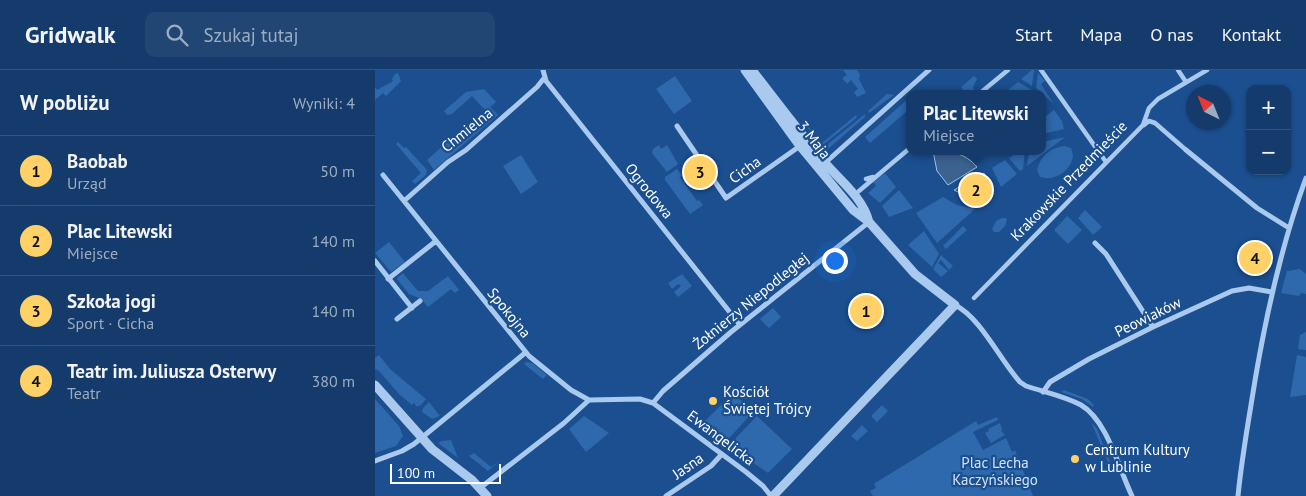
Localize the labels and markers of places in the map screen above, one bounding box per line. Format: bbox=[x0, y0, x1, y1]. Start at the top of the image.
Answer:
pin: 3 bbox=[684, 153, 716, 191]
pin: 2 bbox=[960, 171, 992, 209]
pin: 4 bbox=[1239, 239, 1271, 277]
pin: 1 bbox=[850, 292, 882, 330]
place label: Kościół Świętej Trójcy bbox=[723, 382, 811, 418]
marker: Kościół Świętej Trójcy bbox=[707, 395, 719, 407]
place label: Centrum Kultury w Lublinie bbox=[1085, 440, 1190, 476]
marker: Centrum Kultury w Lublinie bbox=[1069, 453, 1081, 465]

